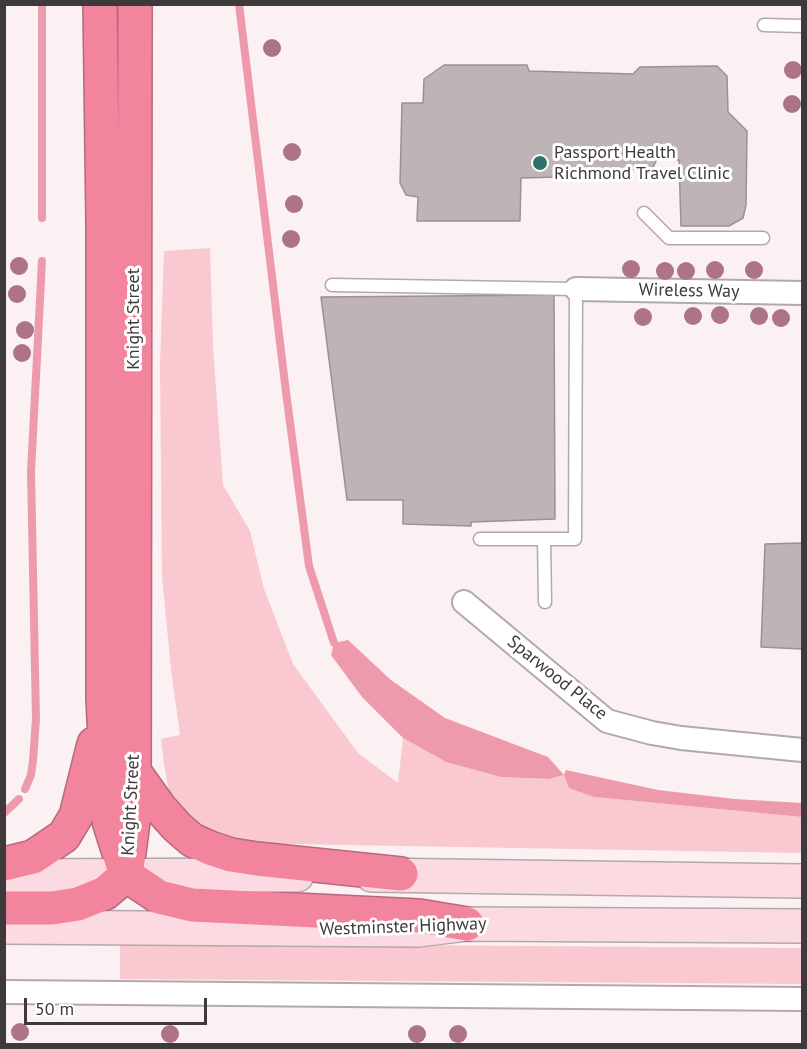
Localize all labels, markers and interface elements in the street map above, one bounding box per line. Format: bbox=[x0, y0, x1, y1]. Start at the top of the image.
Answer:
place label: Passport Health Richmond Travel Clinic bbox=[554, 142, 730, 184]
marker: Passport Health Richmond Travel Clinic bbox=[531, 154, 549, 172]
street label: Knight Street bbox=[123, 268, 145, 370]
street label: Wireless Way bbox=[638, 279, 740, 303]
street label: Sparwood Place bbox=[503, 631, 611, 725]
street label: Knight Street bbox=[118, 754, 144, 856]
street label: Westminster Highway bbox=[319, 913, 487, 941]
scale bar bbox=[27, 986, 210, 1024]
text: 50 m bbox=[35, 997, 74, 1020]

